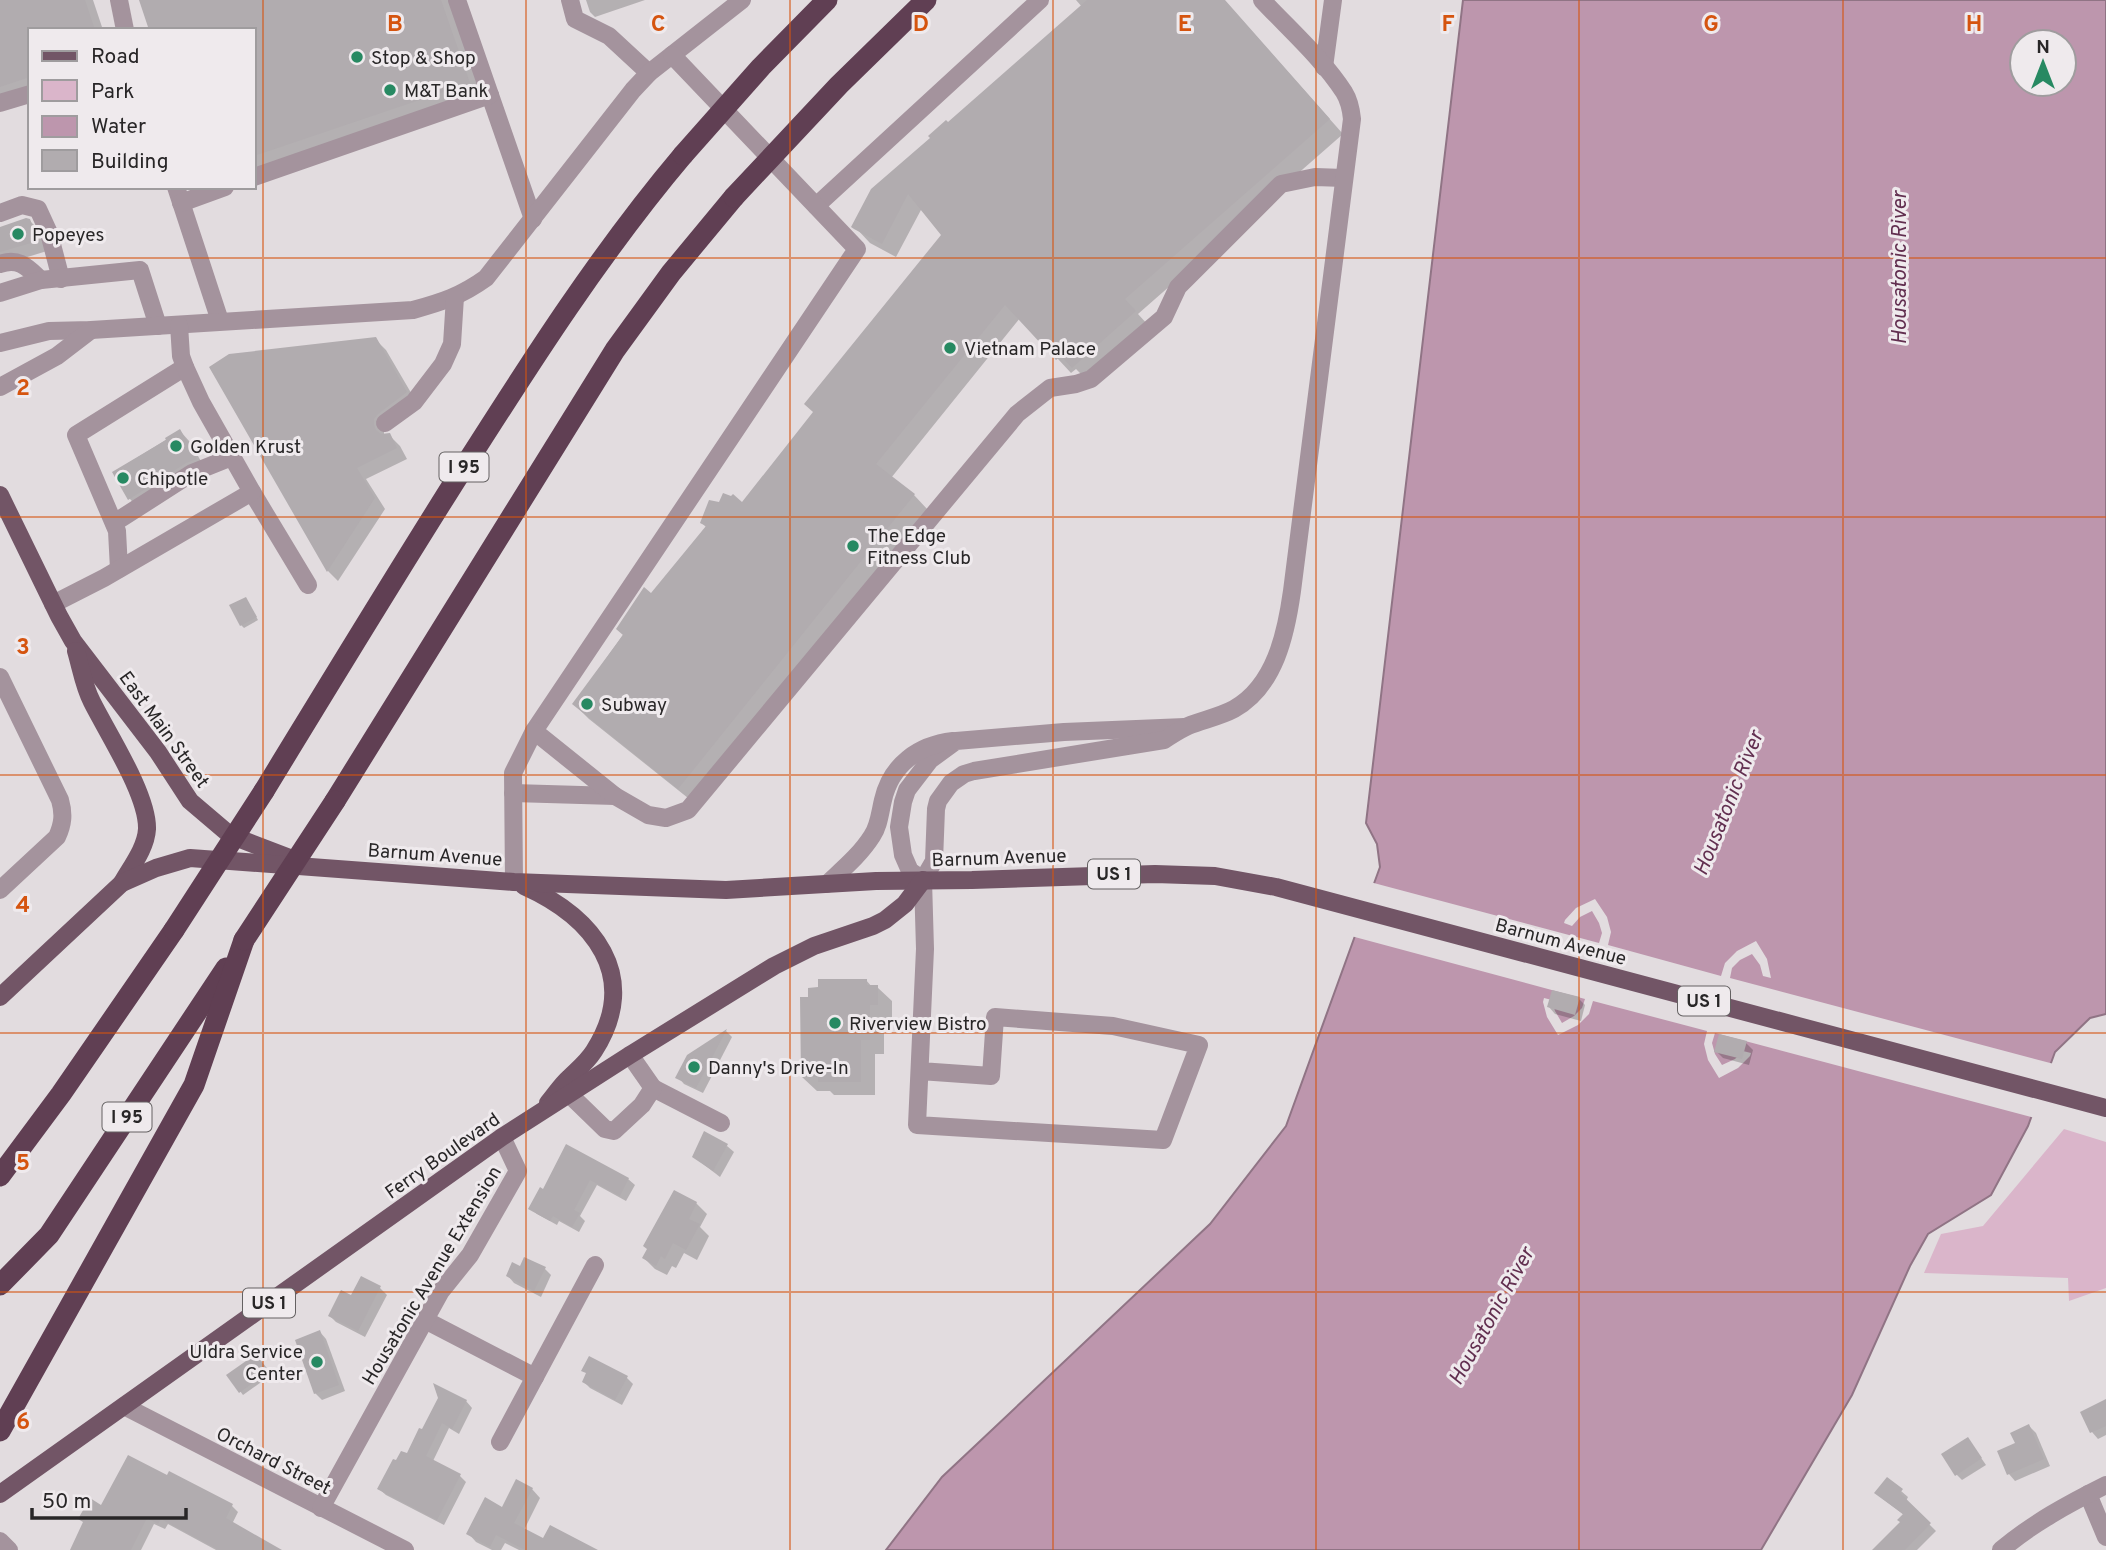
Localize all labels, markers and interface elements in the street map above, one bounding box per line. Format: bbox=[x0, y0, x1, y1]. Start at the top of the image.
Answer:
text: B bbox=[387, 11, 403, 40]
text: C bbox=[651, 11, 665, 40]
text: D bbox=[913, 11, 929, 40]
text: E bbox=[1178, 11, 1192, 40]
text: F bbox=[1441, 11, 1455, 40]
text: G bbox=[1703, 11, 1719, 40]
text: H bbox=[1966, 11, 1982, 40]
legend bbox=[28, 28, 256, 189]
north arrow bbox=[2008, 28, 2078, 98]
text: N bbox=[2036, 36, 2050, 60]
text: Road bbox=[91, 44, 140, 71]
place label: Stop & Shop bbox=[371, 47, 476, 71]
marker: Stop & Shop bbox=[349, 49, 365, 65]
text: Park bbox=[91, 79, 134, 106]
place label: M&T Bank bbox=[404, 80, 489, 104]
marker: M&T Bank bbox=[382, 82, 398, 98]
text: Water bbox=[91, 114, 146, 141]
text: Building bbox=[91, 149, 169, 176]
water label: Housatonic River bbox=[1887, 189, 1914, 345]
place label: Popeyes bbox=[32, 224, 104, 248]
marker: Popeyes bbox=[10, 226, 26, 242]
place label: Vietnam Palace bbox=[964, 338, 1096, 362]
marker: Vietnam Palace bbox=[942, 340, 958, 356]
text: 2 bbox=[16, 375, 30, 404]
place label: Golden Krust bbox=[190, 436, 301, 460]
marker: Golden Krust bbox=[168, 438, 184, 454]
road number: I 95 bbox=[440, 452, 489, 481]
place label: Chipotle bbox=[137, 468, 208, 492]
marker: Chipotle bbox=[115, 470, 131, 486]
place label: The Edge Fitness Club bbox=[867, 525, 971, 571]
marker: The Edge Fitness Club bbox=[845, 538, 861, 554]
text: 3 bbox=[16, 634, 30, 663]
street label: East Main Street bbox=[113, 667, 214, 793]
place label: Subway bbox=[601, 694, 667, 718]
marker: Subway bbox=[579, 696, 595, 712]
water label: Housatonic River bbox=[1688, 725, 1771, 880]
street label: Barnum Avenue bbox=[367, 839, 503, 873]
street label: Barnum Avenue bbox=[931, 845, 1067, 873]
road number: US 1 bbox=[1088, 860, 1140, 888]
text: 4 bbox=[16, 892, 30, 921]
street label: Barnum Avenue bbox=[1492, 914, 1629, 972]
road number: US 1 bbox=[1678, 986, 1730, 1016]
place label: Riverview Bistro bbox=[849, 1013, 987, 1037]
marker: Riverview Bistro bbox=[827, 1015, 843, 1031]
place label: Danny's Drive-In bbox=[708, 1057, 849, 1081]
marker: Danny's Drive-In bbox=[686, 1059, 702, 1075]
road number: I 95 bbox=[102, 1102, 152, 1132]
street label: Ferry Boulevard bbox=[381, 1108, 505, 1205]
text: 5 bbox=[16, 1150, 30, 1179]
street label: Housatonic Avenue Extension bbox=[358, 1162, 508, 1390]
water label: Housatonic River bbox=[1443, 1241, 1542, 1390]
road number: US 1 bbox=[243, 1288, 295, 1318]
place label: Uldra Service Center bbox=[189, 1341, 304, 1387]
marker: Uldra Service Center bbox=[309, 1354, 325, 1370]
text: 6 bbox=[16, 1409, 30, 1438]
street label: Orchard Street bbox=[212, 1423, 335, 1501]
scale bar bbox=[32, 1476, 186, 1520]
text: 50 m bbox=[42, 1489, 91, 1516]

